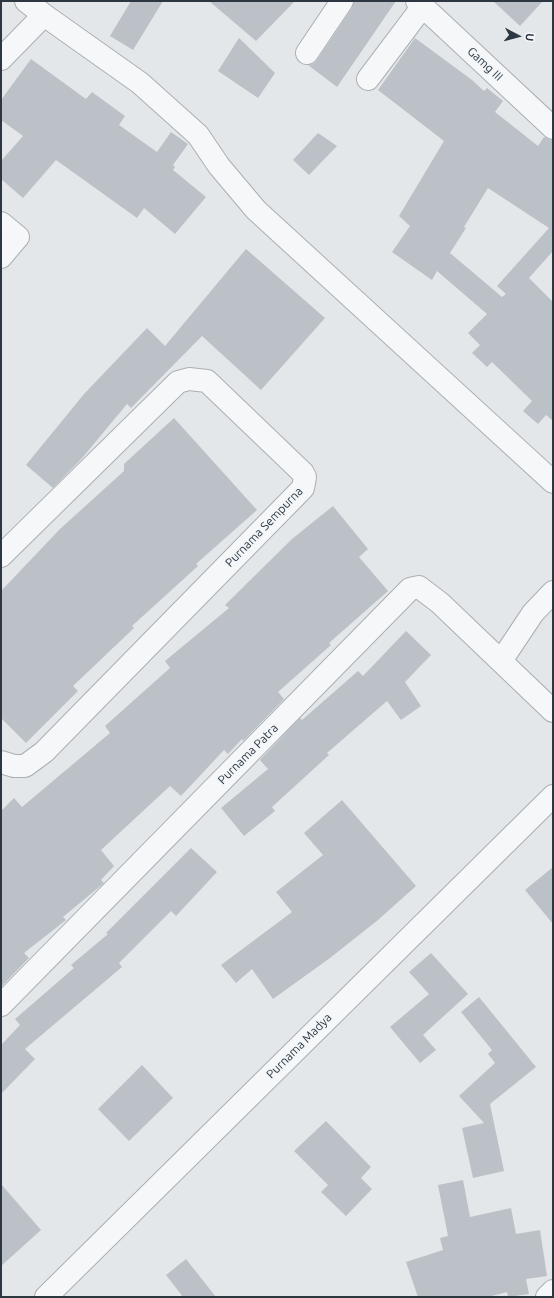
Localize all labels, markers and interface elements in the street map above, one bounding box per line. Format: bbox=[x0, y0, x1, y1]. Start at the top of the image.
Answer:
north arrow bbox=[498, 16, 538, 56]
text: U bbox=[524, 33, 536, 42]
street label: Gamg III bbox=[464, 44, 506, 84]
street label: Purnama Sempurna bbox=[222, 484, 306, 570]
street label: Purnama Patra bbox=[215, 721, 281, 787]
street label: Purnama Madya bbox=[263, 1010, 335, 1082]

